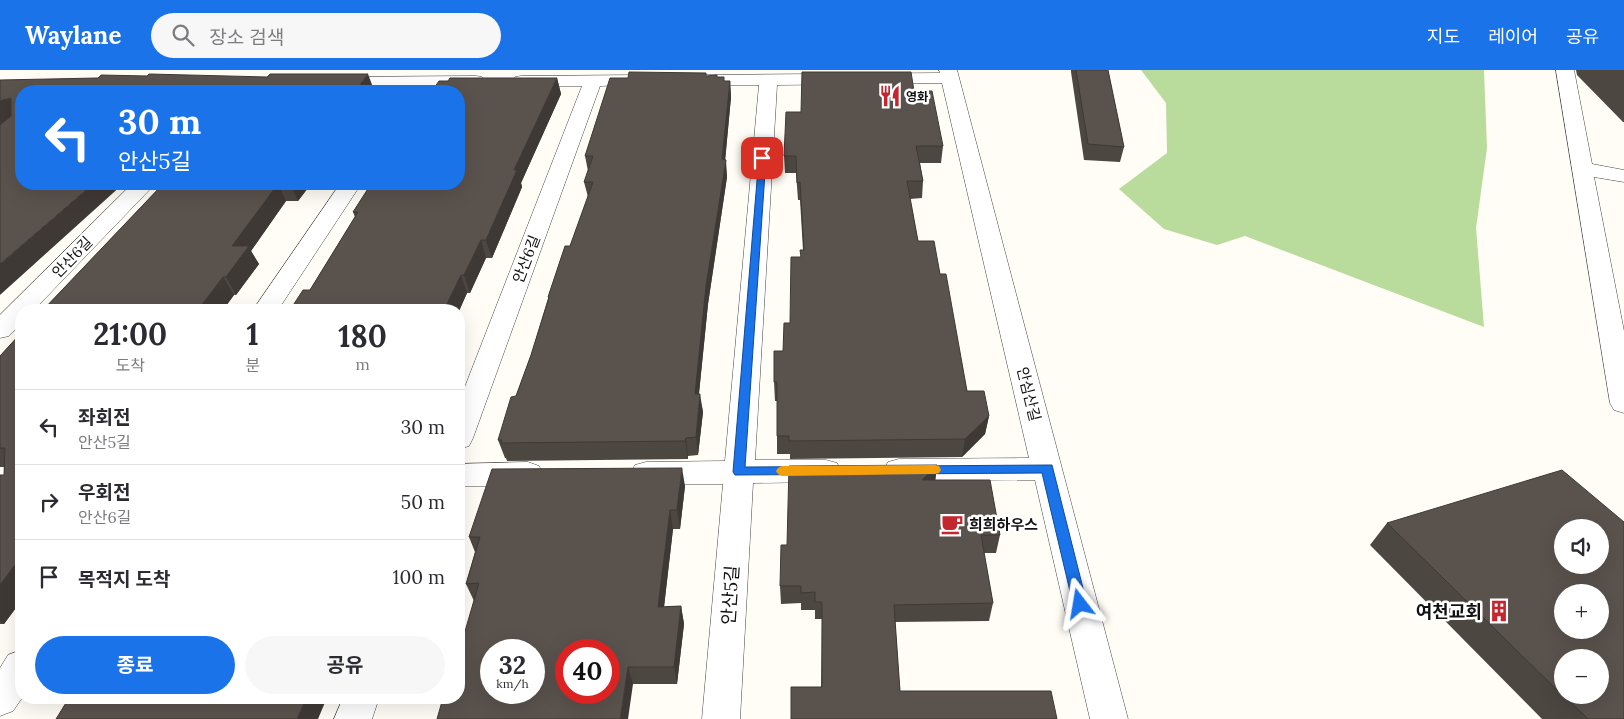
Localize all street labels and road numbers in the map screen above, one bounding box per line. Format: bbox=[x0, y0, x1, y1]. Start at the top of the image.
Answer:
street label: 안산6길 bbox=[48, 232, 96, 282]
street label: 안산6길 bbox=[508, 232, 544, 286]
street label: 안심산길 bbox=[1013, 365, 1045, 423]
street label: 안산5길 bbox=[716, 565, 744, 625]

